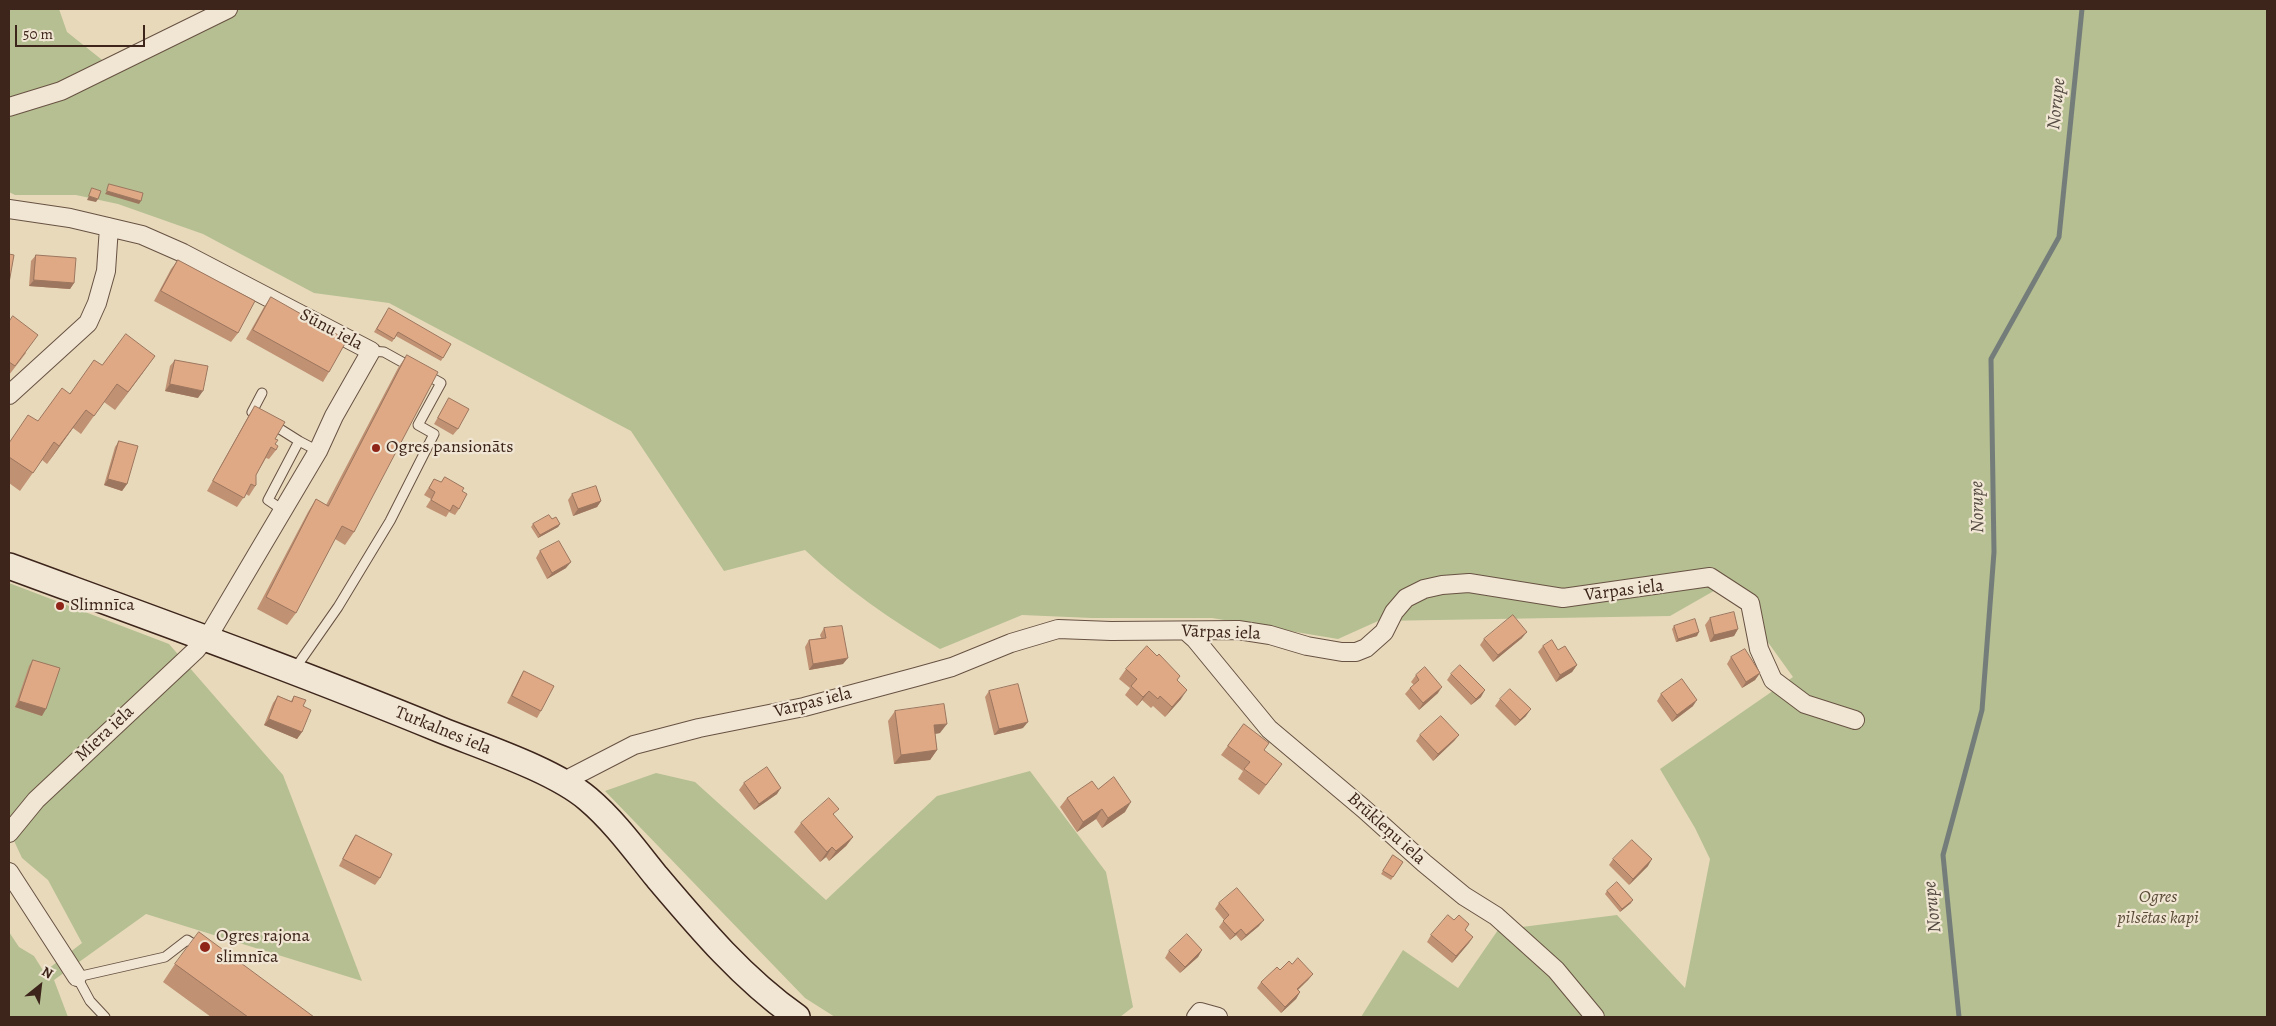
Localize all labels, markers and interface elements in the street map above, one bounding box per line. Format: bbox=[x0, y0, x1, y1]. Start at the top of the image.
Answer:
scale bar bbox=[18, 15, 148, 47]
text: 50 m bbox=[23, 24, 53, 44]
water label: Norupe bbox=[2043, 77, 2071, 131]
street label: Sūnu iela bbox=[296, 304, 366, 356]
place label: Ogres pansionāts bbox=[386, 437, 514, 459]
marker: Ogres pansionāts bbox=[370, 442, 382, 454]
water label: Norupe bbox=[1966, 481, 1990, 533]
street label: Vārpas iela bbox=[1583, 575, 1665, 607]
place label: Slimnīca bbox=[70, 595, 135, 617]
marker: Slimnīca bbox=[54, 600, 66, 612]
street label: Vārpas iela bbox=[1181, 621, 1261, 645]
street label: Vārpas iela bbox=[772, 683, 854, 723]
street label: Miera iela bbox=[71, 701, 139, 767]
street label: Turkalnes iela bbox=[392, 702, 494, 760]
street label: Brūkleņu iela bbox=[1342, 788, 1430, 870]
water label: Norupe bbox=[1919, 880, 1947, 934]
park label: Ogres pilsētas kapi bbox=[2117, 887, 2199, 930]
place label: Ogres rajona slimnīca bbox=[216, 926, 310, 969]
marker: Ogres rajona slimnīca bbox=[198, 940, 212, 954]
north arrow bbox=[15, 961, 65, 1011]
text: N bbox=[38, 962, 57, 983]

